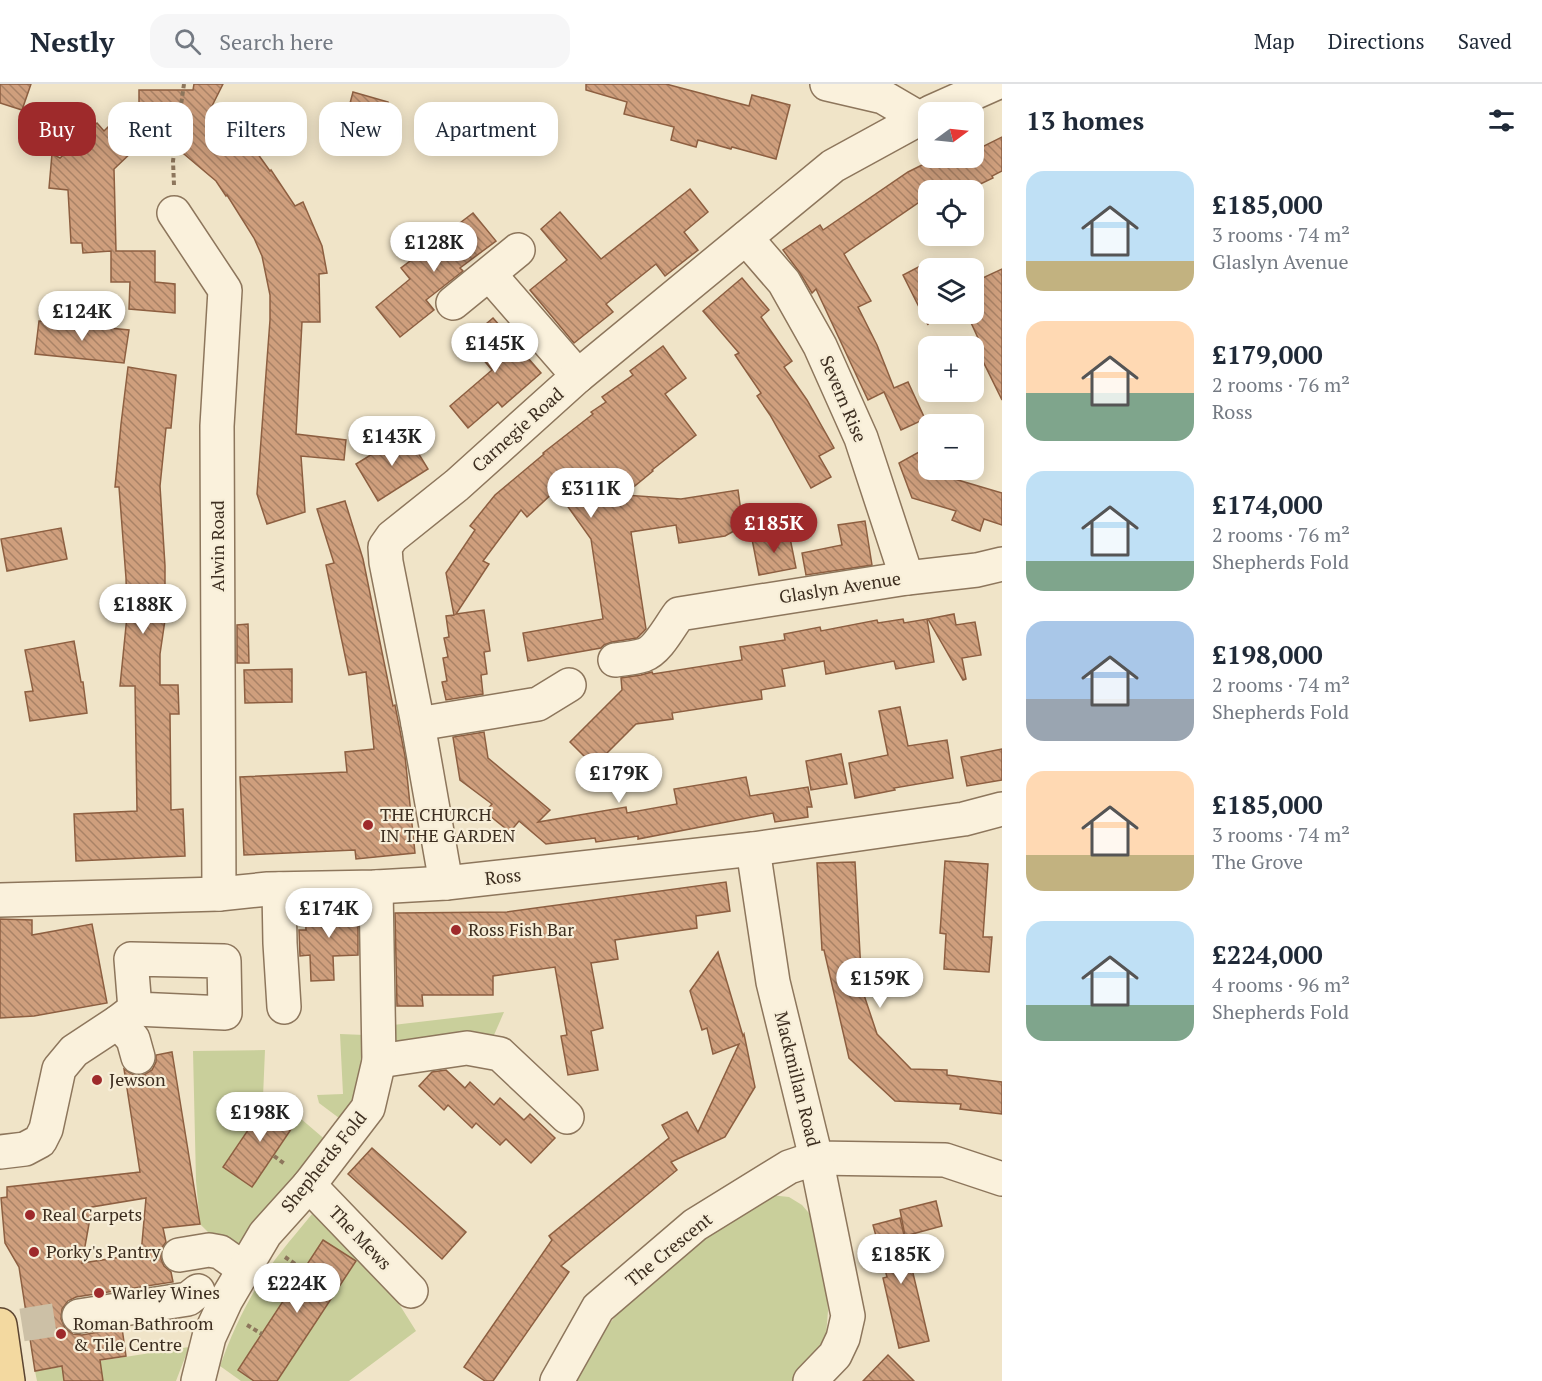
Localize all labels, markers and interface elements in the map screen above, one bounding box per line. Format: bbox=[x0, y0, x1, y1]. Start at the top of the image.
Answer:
search box bbox=[150, 14, 570, 68]
text: Nestly bbox=[30, 23, 114, 60]
icon: search bbox=[171, 25, 204, 58]
text: Search here bbox=[219, 27, 334, 56]
text: Map bbox=[1254, 27, 1295, 55]
text: Directions bbox=[1328, 27, 1425, 55]
text: Saved bbox=[1458, 27, 1512, 55]
chip: Buy bbox=[18, 102, 96, 156]
chip: Rent bbox=[108, 102, 193, 156]
chip: Filters bbox=[205, 102, 307, 156]
chip: New bbox=[319, 102, 402, 156]
chip: Apartment bbox=[414, 102, 558, 156]
north arrow bbox=[918, 102, 984, 168]
map controls bbox=[918, 102, 984, 480]
text: 13 homes bbox=[1026, 103, 1144, 137]
icon: filters bbox=[1485, 104, 1518, 137]
button: locate bbox=[918, 180, 984, 246]
text: £185,000 bbox=[1212, 187, 1323, 221]
icon: home bbox=[1074, 195, 1146, 267]
text: 3 rooms · 74 m² bbox=[1212, 221, 1350, 248]
pin: £128K bbox=[392, 222, 476, 273]
text: £128K bbox=[404, 228, 464, 255]
text: Glaslyn Avenue bbox=[1212, 248, 1349, 275]
button: layers bbox=[918, 258, 984, 324]
pin: £124K bbox=[40, 291, 124, 342]
text: £124K bbox=[52, 297, 112, 324]
pin: £145K bbox=[453, 323, 537, 374]
text: £145K bbox=[465, 329, 525, 356]
button: + bbox=[918, 336, 984, 402]
text: £179,000 bbox=[1212, 337, 1323, 371]
icon: home bbox=[1074, 345, 1146, 417]
street label: Severn Rise bbox=[815, 352, 873, 446]
text: 2 rooms · 76 m² bbox=[1212, 371, 1350, 398]
street label: Carnegie Road bbox=[466, 382, 568, 477]
text: Ross bbox=[1212, 398, 1253, 425]
button: − bbox=[918, 414, 984, 480]
pin: £143K bbox=[350, 416, 434, 467]
text: £143K bbox=[362, 422, 422, 449]
pin: £311K bbox=[549, 468, 633, 519]
text: £311K bbox=[561, 474, 621, 501]
text: £174,000 bbox=[1212, 487, 1323, 521]
icon: home bbox=[1074, 495, 1146, 567]
street label: Alwin Road bbox=[205, 500, 229, 592]
pin: £185K bbox=[732, 503, 816, 554]
text: £185K bbox=[744, 509, 804, 536]
text: 2 rooms · 76 m² bbox=[1212, 521, 1350, 548]
text: Shepherds Fold bbox=[1212, 548, 1349, 575]
street label: Glaslyn Avenue bbox=[777, 566, 902, 608]
pin: £188K bbox=[101, 584, 185, 635]
text: £188K bbox=[113, 590, 173, 617]
text: £198,000 bbox=[1212, 637, 1323, 671]
icon: home bbox=[1074, 645, 1146, 717]
text: 2 rooms · 74 m² bbox=[1212, 671, 1350, 698]
text: Shepherds Fold bbox=[1212, 698, 1349, 725]
pin: £179K bbox=[577, 753, 661, 804]
text: £179K bbox=[589, 759, 649, 786]
text: £185,000 bbox=[1212, 787, 1323, 821]
icon: home bbox=[1074, 795, 1146, 867]
place label: THE CHURCH IN THE GARDEN bbox=[380, 802, 516, 847]
marker: THE CHURCH IN THE GARDEN bbox=[361, 818, 375, 832]
text: 3 rooms · 74 m² bbox=[1212, 821, 1350, 848]
text: The Grove bbox=[1212, 848, 1303, 875]
street label: Ross bbox=[483, 862, 522, 890]
pin: £174K bbox=[287, 888, 371, 939]
text: £174K bbox=[299, 894, 359, 921]
place label: Ross Fish Bar bbox=[468, 917, 574, 941]
marker: Ross Fish Bar bbox=[449, 923, 463, 937]
text: £224,000 bbox=[1212, 937, 1323, 971]
icon: home bbox=[1074, 945, 1146, 1017]
pin: £159K bbox=[838, 958, 922, 1009]
text: £159K bbox=[850, 964, 910, 991]
text: 4 rooms · 96 m² bbox=[1212, 971, 1350, 998]
text: Shepherds Fold bbox=[1212, 998, 1349, 1025]
street label: Mackmillan Road bbox=[770, 1009, 826, 1149]
place label: Jewson bbox=[109, 1067, 166, 1091]
marker: Jewson bbox=[90, 1073, 104, 1087]
pin: £198K bbox=[218, 1092, 302, 1143]
text: £198K bbox=[230, 1098, 290, 1125]
street label: Shepherds Fold bbox=[275, 1106, 371, 1217]
street label: The Mews bbox=[324, 1200, 397, 1275]
place label: Real Carpets bbox=[42, 1202, 142, 1226]
street label: The Crescent bbox=[620, 1207, 717, 1292]
marker: Real Carpets bbox=[23, 1208, 37, 1222]
pin: £185K bbox=[859, 1234, 943, 1285]
place label: Porky's Pantry bbox=[46, 1239, 161, 1263]
text: £185K bbox=[871, 1240, 931, 1267]
marker: Porky's Pantry bbox=[27, 1245, 41, 1259]
pin: £224K bbox=[255, 1263, 339, 1314]
text: £224K bbox=[267, 1269, 327, 1296]
place label: Warley Wines bbox=[111, 1280, 220, 1304]
marker: Warley Wines bbox=[92, 1286, 106, 1300]
place label: Roman Bathroom & Tile Centre bbox=[73, 1311, 214, 1356]
marker: Roman Bathroom & Tile Centre bbox=[54, 1327, 68, 1341]

